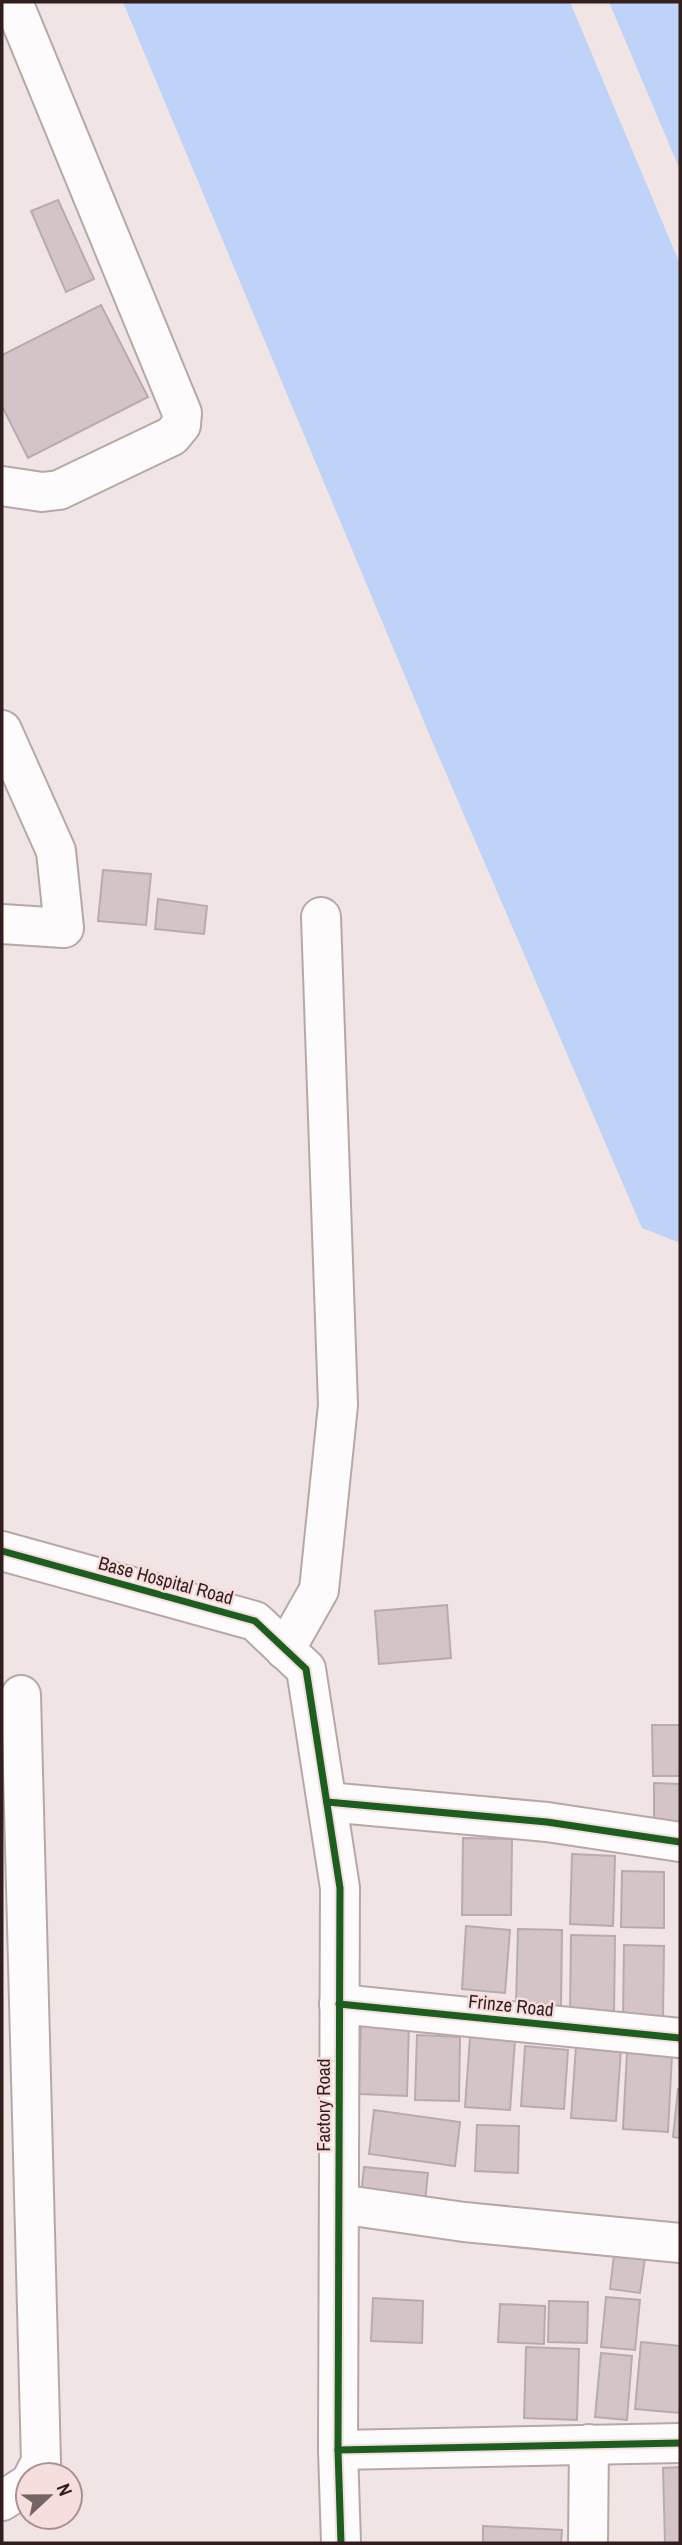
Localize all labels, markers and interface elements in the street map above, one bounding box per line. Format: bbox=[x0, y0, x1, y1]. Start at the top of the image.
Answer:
street label: Base Hospital Road bbox=[96, 1550, 236, 1610]
street label: Frinze Road bbox=[467, 1988, 555, 2022]
street label: Factory Road bbox=[310, 2059, 336, 2151]
north arrow bbox=[14, 2461, 84, 2531]
text: N bbox=[51, 2480, 79, 2500]

